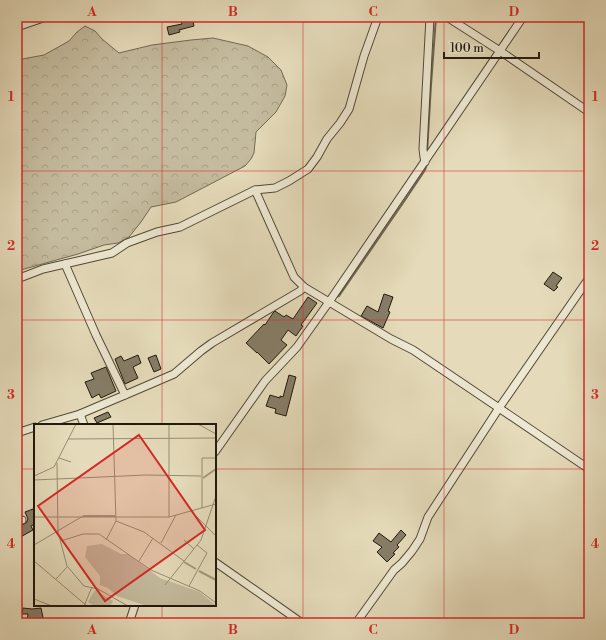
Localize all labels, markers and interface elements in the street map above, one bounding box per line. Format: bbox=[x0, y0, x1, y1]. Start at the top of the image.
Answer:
text: A bbox=[86, 4, 97, 20]
text: B bbox=[228, 4, 238, 20]
text: C bbox=[368, 4, 378, 20]
text: D bbox=[509, 4, 519, 20]
scale bar bbox=[444, 34, 539, 60]
text: 100 m bbox=[450, 41, 484, 56]
text: 1 bbox=[8, 89, 15, 105]
text: 1 bbox=[592, 89, 599, 105]
text: 2 bbox=[7, 238, 15, 254]
text: 2 bbox=[591, 238, 599, 254]
text: 3 bbox=[7, 387, 15, 403]
text: 3 bbox=[591, 387, 599, 403]
inset map bbox=[34, 424, 216, 606]
text: 4 bbox=[7, 536, 16, 552]
text: 4 bbox=[591, 536, 600, 552]
text: A bbox=[86, 622, 97, 638]
text: B bbox=[228, 622, 238, 638]
text: C bbox=[368, 622, 378, 638]
text: D bbox=[509, 622, 519, 638]

